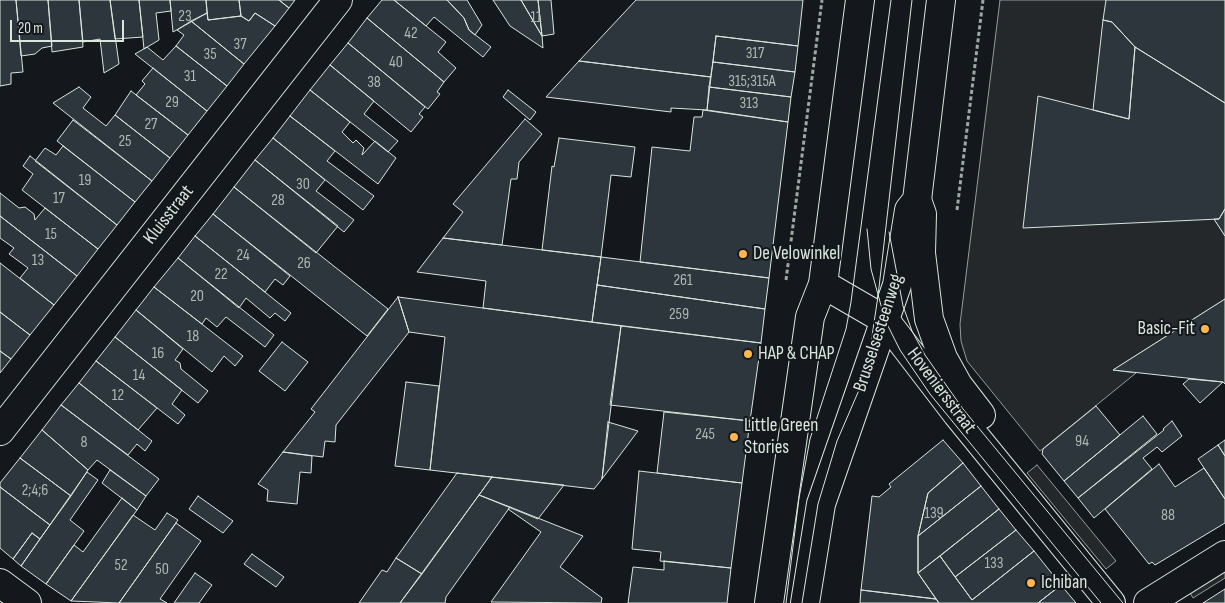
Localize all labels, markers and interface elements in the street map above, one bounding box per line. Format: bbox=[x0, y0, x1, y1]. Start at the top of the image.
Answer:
house number: 23 bbox=[178, 7, 192, 27]
house number: 11 bbox=[530, 8, 542, 28]
scale bar bbox=[12, 10, 126, 42]
text: 20 m bbox=[18, 19, 43, 38]
house number: 42 bbox=[404, 24, 418, 44]
house number: 37 bbox=[233, 35, 247, 55]
house number: 317 bbox=[746, 44, 764, 64]
house number: 35 bbox=[203, 45, 217, 65]
house number: 40 bbox=[389, 53, 403, 73]
house number: 31 bbox=[184, 67, 196, 87]
house number: 315;315A bbox=[728, 72, 776, 92]
house number: 38 bbox=[367, 73, 381, 93]
house number: 29 bbox=[165, 93, 179, 113]
house number: 313 bbox=[739, 94, 759, 114]
house number: 27 bbox=[144, 115, 158, 135]
house number: 25 bbox=[118, 132, 132, 152]
house number: 19 bbox=[79, 171, 91, 191]
house number: 30 bbox=[296, 175, 310, 195]
street label: Kluisstraat bbox=[139, 181, 199, 249]
house number: 17 bbox=[53, 189, 65, 209]
house number: 28 bbox=[271, 191, 285, 211]
house number: 15 bbox=[45, 225, 57, 245]
place label: De Velowinkel bbox=[753, 243, 840, 265]
house number: 24 bbox=[236, 246, 250, 266]
marker: De Velowinkel bbox=[737, 248, 749, 260]
house number: 13 bbox=[32, 251, 44, 271]
house number: 26 bbox=[297, 254, 311, 274]
house number: 22 bbox=[214, 265, 228, 285]
house number: 261 bbox=[673, 271, 693, 291]
street label: Brusselsesteenweg bbox=[849, 271, 909, 395]
house number: 20 bbox=[190, 287, 204, 307]
house number: 259 bbox=[669, 305, 689, 325]
place label: Basic-Fit bbox=[1137, 318, 1195, 340]
marker: Basic-Fit bbox=[1199, 323, 1211, 335]
house number: 18 bbox=[187, 327, 199, 347]
place label: HAP & CHAP bbox=[758, 343, 834, 365]
house number: 16 bbox=[152, 344, 164, 364]
street label: Hoveniersstraat bbox=[901, 344, 981, 438]
marker: HAP & CHAP bbox=[742, 348, 754, 360]
house number: 14 bbox=[133, 366, 145, 386]
house number: 12 bbox=[112, 386, 124, 406]
place label: Little Green Stories bbox=[744, 415, 818, 459]
house number: 245 bbox=[695, 425, 715, 445]
marker: Little Green Stories bbox=[728, 431, 740, 443]
house number: 94 bbox=[1075, 432, 1089, 452]
house number: 8 bbox=[80, 433, 88, 453]
house number: 2;4;6 bbox=[22, 481, 48, 501]
house number: 139 bbox=[924, 504, 944, 524]
house number: 88 bbox=[1161, 506, 1175, 526]
house number: 133 bbox=[984, 554, 1004, 574]
house number: 52 bbox=[114, 556, 128, 576]
house number: 50 bbox=[155, 560, 169, 580]
place label: Ichiban bbox=[1041, 572, 1087, 594]
marker: Ichiban bbox=[1025, 577, 1037, 589]

